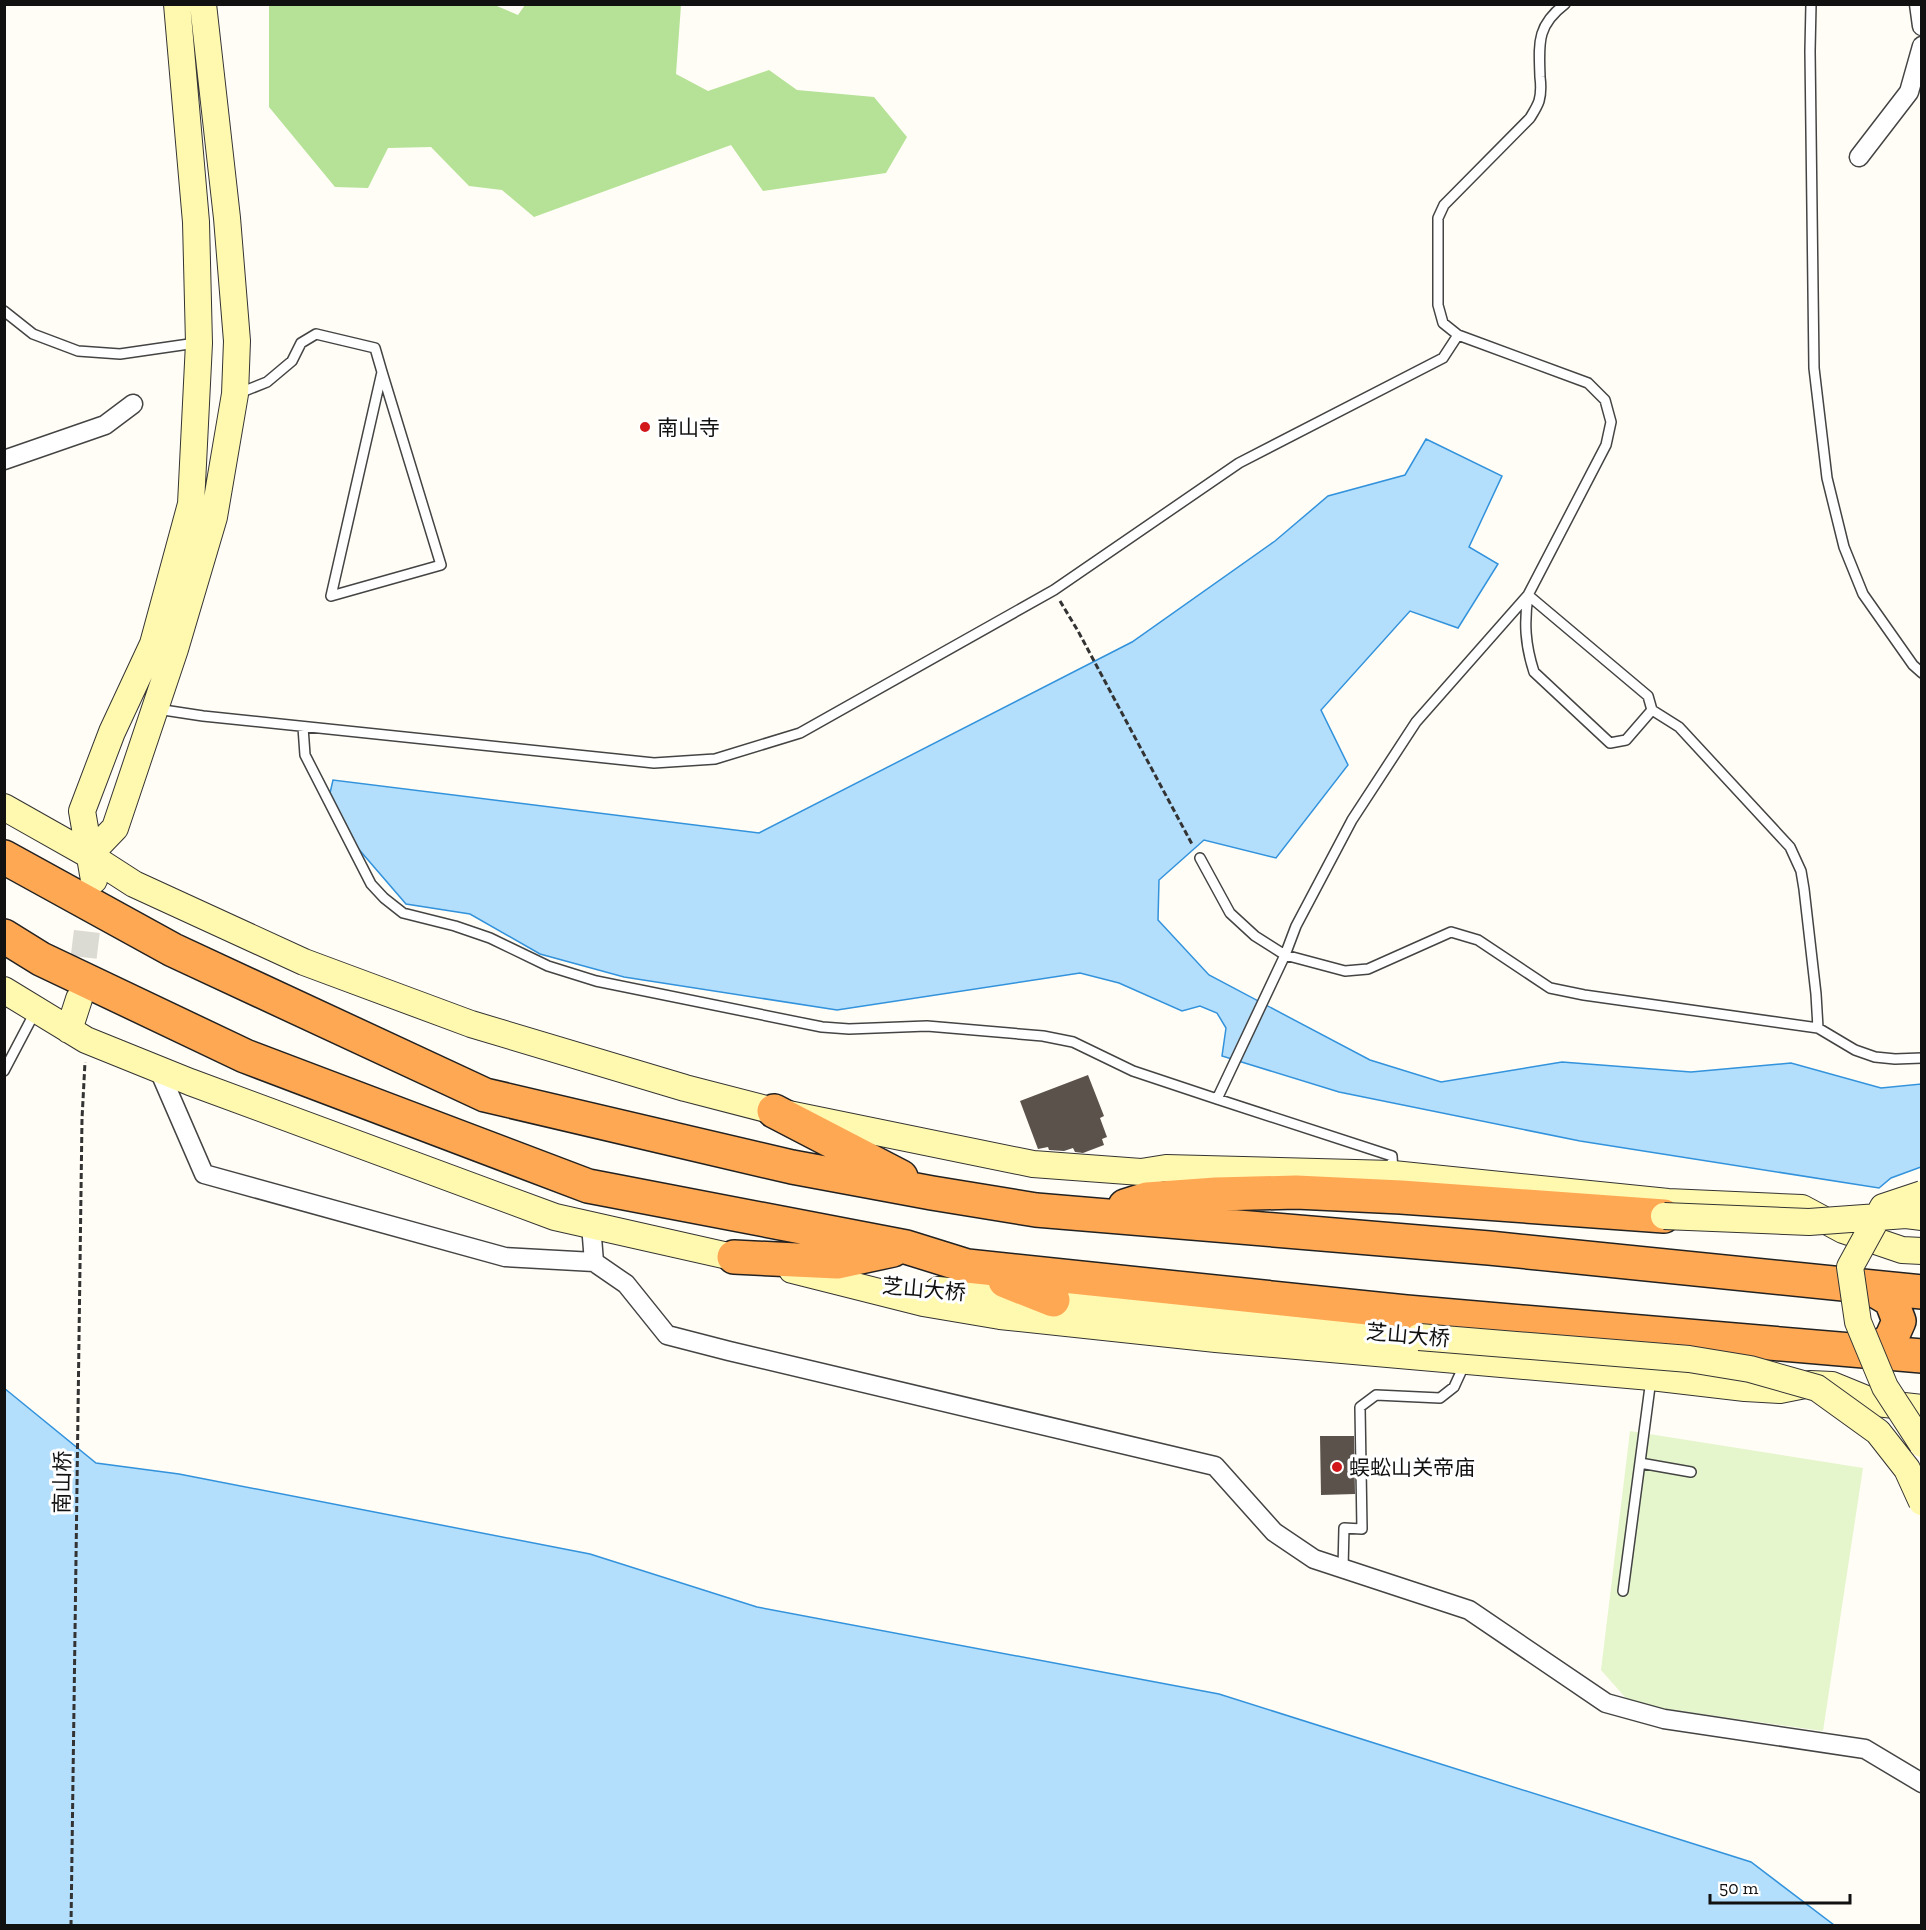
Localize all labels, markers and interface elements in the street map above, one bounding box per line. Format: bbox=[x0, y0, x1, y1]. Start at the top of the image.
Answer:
place label: 南山寺 bbox=[657, 415, 720, 440]
marker: 南山寺 bbox=[638, 420, 652, 434]
street label: 芝山大桥 bbox=[881, 1273, 967, 1305]
street label: 芝山大桥 bbox=[1365, 1319, 1451, 1351]
street label: 南山桥 bbox=[49, 1450, 75, 1514]
place label: 蜈蚣山关帝庙 bbox=[1349, 1455, 1475, 1480]
marker: 蜈蚣山关帝庙 bbox=[1330, 1460, 1344, 1474]
scale bar bbox=[1710, 1867, 1850, 1905]
text: 50 m bbox=[1719, 1877, 1759, 1899]

